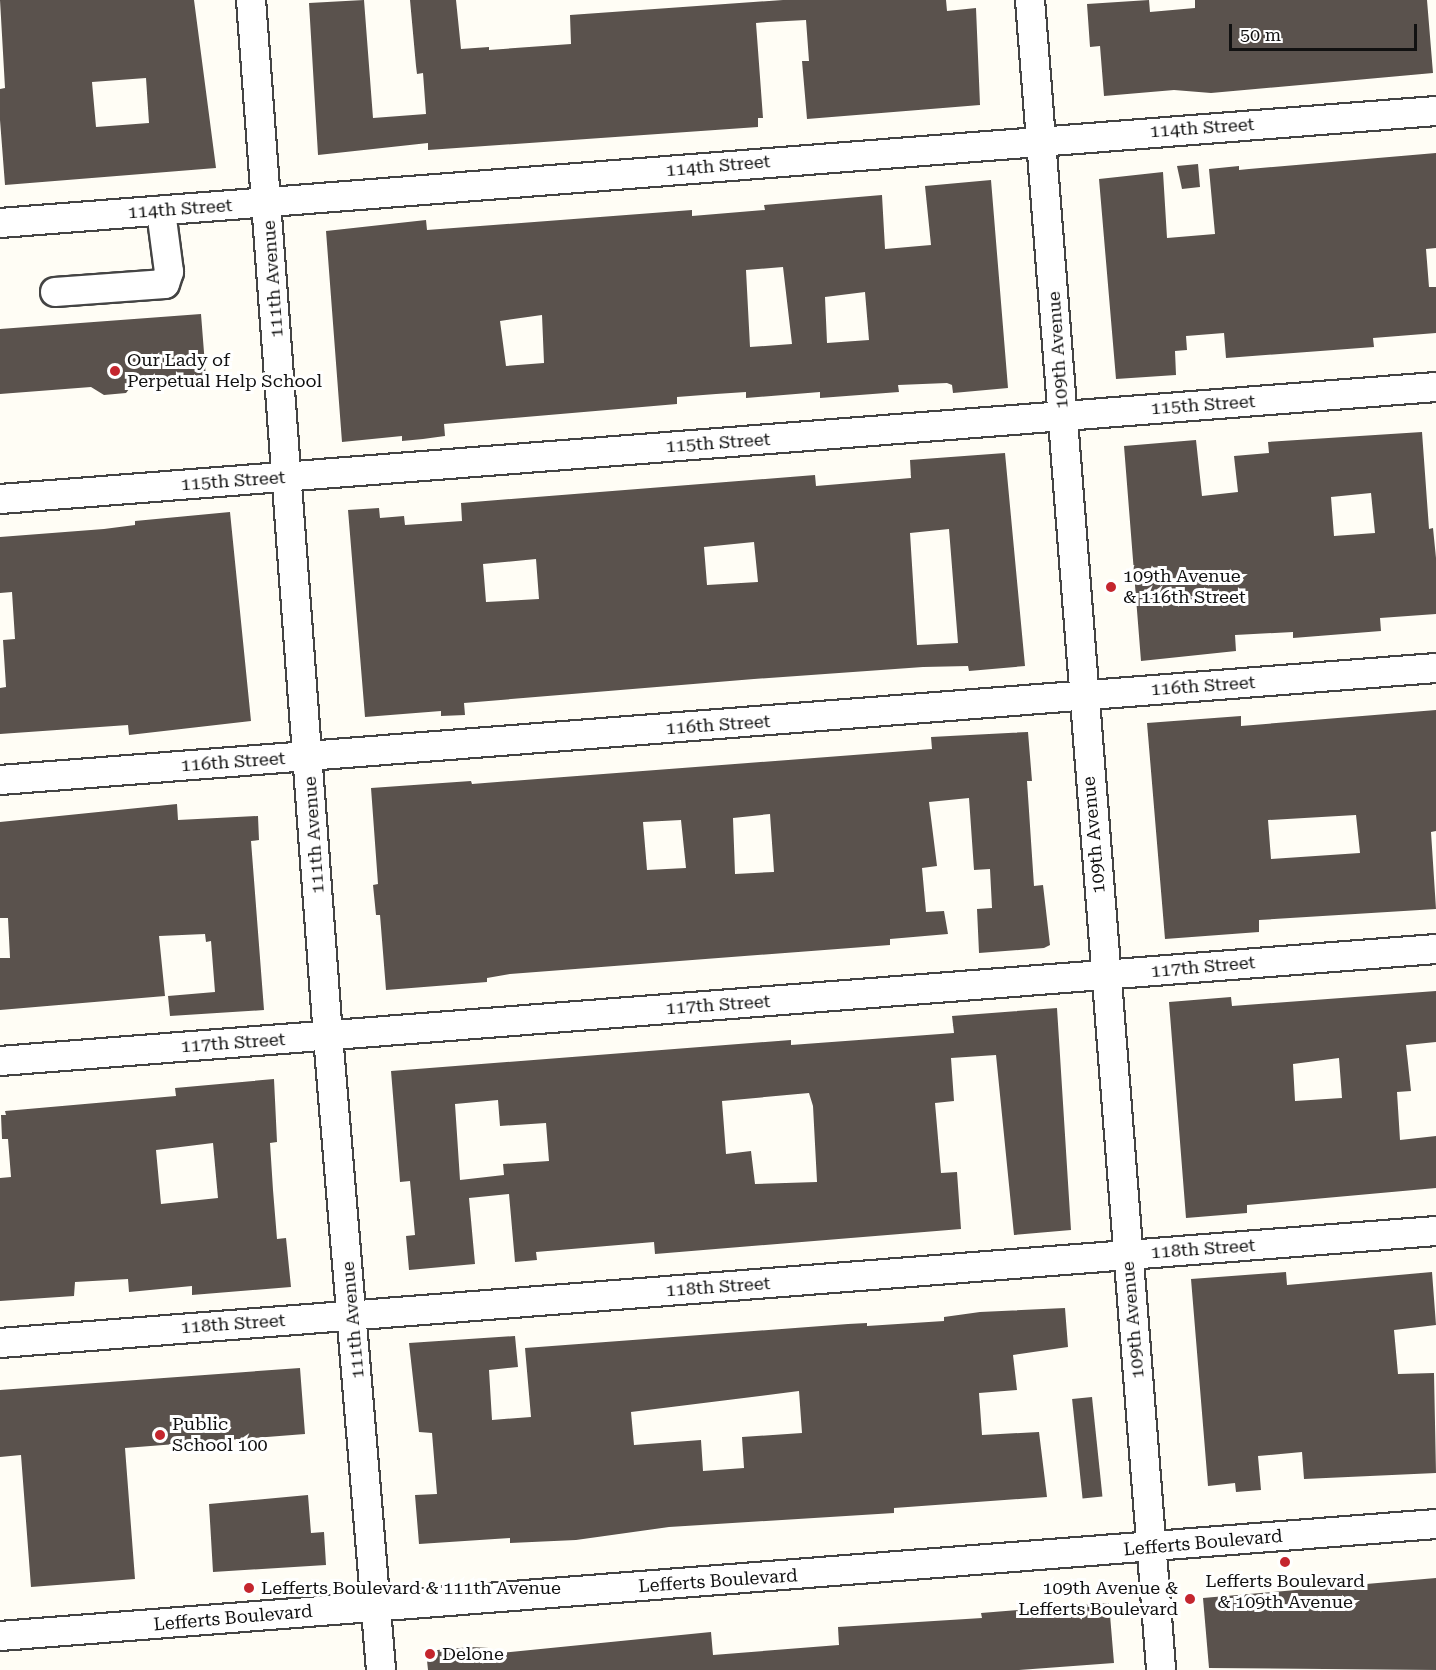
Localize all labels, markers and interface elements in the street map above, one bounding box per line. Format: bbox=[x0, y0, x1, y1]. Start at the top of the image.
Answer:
scale bar bbox=[1232, 12, 1420, 50]
text: 50 m bbox=[1240, 24, 1281, 45]
street label: 114th Street bbox=[1149, 114, 1255, 142]
street label: 114th Street bbox=[665, 151, 771, 181]
street label: 114th Street bbox=[127, 195, 233, 223]
street label: 111th Avenue bbox=[258, 220, 288, 338]
street label: 109th Avenue bbox=[1043, 291, 1073, 409]
place label: Our Lady of Perpetual Help School bbox=[127, 350, 322, 392]
marker: Our Lady of Perpetual Help School bbox=[108, 364, 122, 378]
street label: 115th Street bbox=[1150, 391, 1256, 419]
street label: 115th Street bbox=[665, 429, 771, 457]
street label: 115th Street bbox=[180, 467, 286, 495]
place label: 109th Avenue & 116th Street bbox=[1123, 566, 1246, 608]
marker: 109th Avenue & 116th Street bbox=[1104, 580, 1118, 594]
street label: 116th Street bbox=[1150, 672, 1256, 700]
street label: 116th Street bbox=[665, 711, 771, 739]
street label: 116th Street bbox=[180, 748, 286, 776]
street label: 109th Avenue bbox=[1078, 775, 1110, 895]
street label: 111th Avenue bbox=[299, 776, 329, 894]
street label: 117th Street bbox=[1150, 952, 1256, 982]
street label: 117th Street bbox=[665, 991, 771, 1019]
street label: 117th Street bbox=[180, 1029, 286, 1057]
street label: 118th Street bbox=[1150, 1235, 1256, 1263]
street label: 111th Avenue bbox=[337, 1260, 369, 1380]
street label: 109th Avenue bbox=[1117, 1260, 1149, 1380]
street label: 118th Street bbox=[665, 1273, 771, 1301]
street label: 118th Street bbox=[180, 1310, 286, 1338]
place label: Public School 100 bbox=[172, 1414, 268, 1456]
marker: Public School 100 bbox=[153, 1428, 167, 1442]
street label: Lefferts Boulevard bbox=[1123, 1525, 1283, 1561]
marker: Lefferts Boulevard & 109th Avenue bbox=[1278, 1555, 1292, 1569]
street label: Lefferts Boulevard bbox=[638, 1565, 798, 1597]
place label: Lefferts Boulevard & 109th Avenue bbox=[1205, 1571, 1365, 1614]
place label: Lefferts Boulevard & 111th Avenue bbox=[261, 1577, 561, 1599]
place label: 109th Avenue & Lefferts Boulevard bbox=[1018, 1578, 1178, 1620]
marker: Lefferts Boulevard & 111th Avenue bbox=[242, 1581, 256, 1595]
marker: 109th Avenue & Lefferts Boulevard bbox=[1183, 1592, 1197, 1606]
street label: Lefferts Boulevard bbox=[153, 1600, 313, 1636]
place label: Delone bbox=[442, 1643, 504, 1665]
marker: Delone bbox=[423, 1647, 437, 1661]

